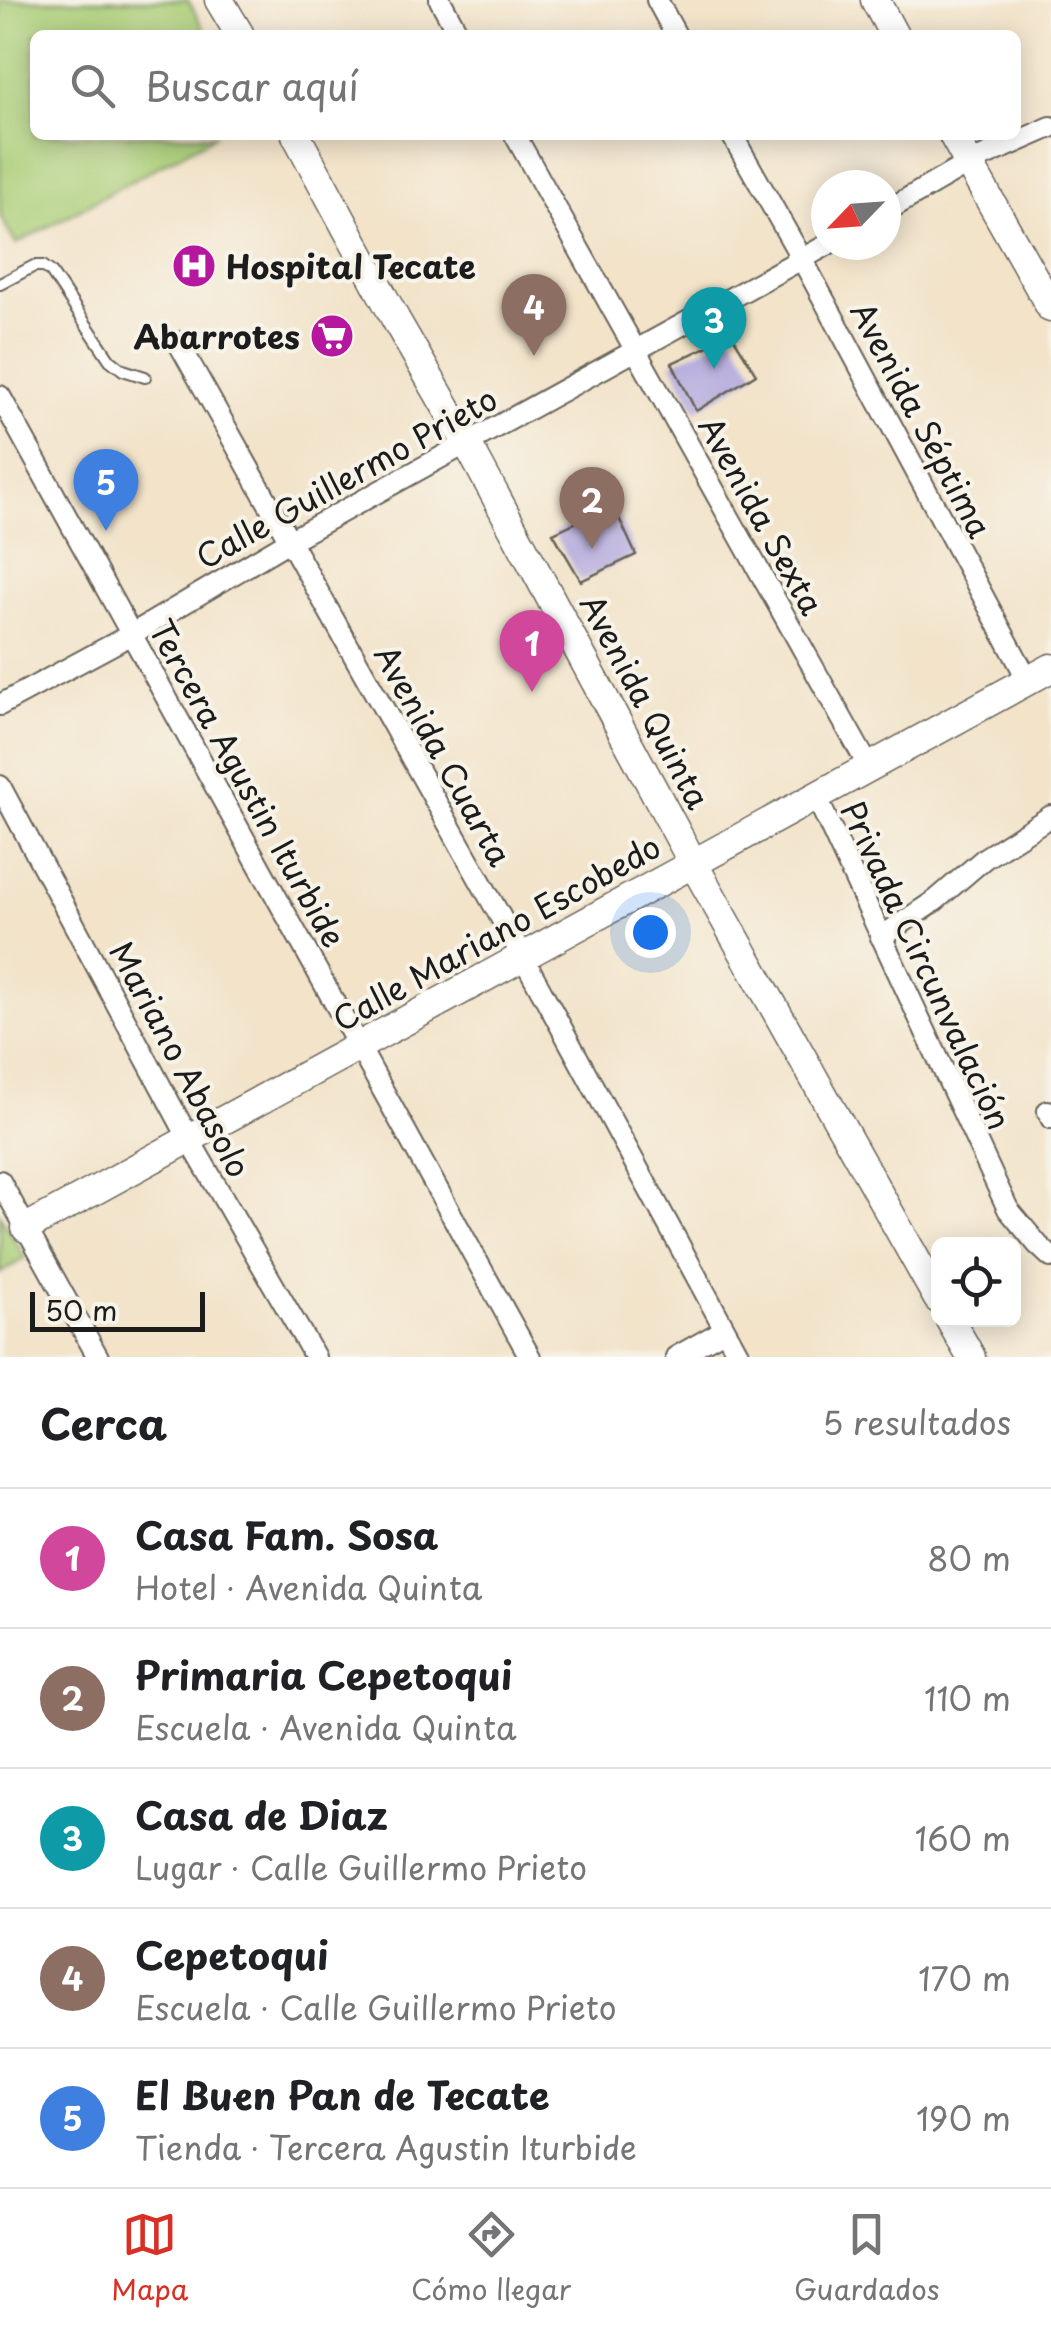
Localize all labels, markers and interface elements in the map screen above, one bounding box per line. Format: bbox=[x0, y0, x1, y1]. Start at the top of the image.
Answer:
search box bbox=[30, 30, 1021, 140]
text: Buscar aquí bbox=[145, 57, 359, 114]
icon: search bbox=[65, 58, 120, 113]
north arrow bbox=[811, 170, 901, 260]
place label: Hospital Tecate bbox=[226, 242, 476, 290]
hospital icon: Hospital Tecate bbox=[171, 243, 217, 289]
pin: 4 bbox=[502, 274, 566, 356]
pin: 3 bbox=[682, 286, 746, 369]
street label: Avenida Séptima bbox=[840, 293, 1005, 546]
place label: Abarrotes bbox=[134, 312, 300, 360]
supermarket icon: Abarrotes bbox=[309, 313, 355, 359]
street label: Calle Guillermo Prieto bbox=[187, 374, 505, 580]
street label: Avenida Sexta bbox=[688, 407, 836, 623]
pin: 5 bbox=[74, 448, 138, 531]
pin: 2 bbox=[560, 466, 624, 549]
street label: Avenida Quinta bbox=[569, 585, 723, 817]
street label: Tercera Agustin Iturbide bbox=[138, 610, 358, 956]
pin: 1 bbox=[500, 610, 564, 692]
street label: Avenida Cuarta bbox=[363, 636, 525, 875]
street label: Privada Circunvalación bbox=[830, 793, 1024, 1137]
street label: Calle Mariano Escobedo bbox=[323, 822, 669, 1042]
your location bbox=[625, 907, 676, 958]
street label: Mariano Abasolo bbox=[99, 932, 263, 1186]
map controls bbox=[931, 1237, 1021, 1327]
button: locate bbox=[931, 1237, 1021, 1327]
scale bar bbox=[30, 1287, 205, 1332]
text: 50 m bbox=[45, 1288, 118, 1331]
text: Cerca bbox=[40, 1391, 167, 1454]
text: 5 resultados bbox=[822, 1398, 1011, 1446]
text: Casa Fam. Sosa bbox=[135, 1506, 439, 1563]
text: 1 bbox=[65, 1534, 80, 1582]
text: 80 m bbox=[927, 1534, 1011, 1582]
text: Hotel · Avenida Quinta bbox=[135, 1563, 482, 1611]
text: Primaria Cepetoqui bbox=[135, 1646, 512, 1703]
text: 2 bbox=[61, 1674, 84, 1722]
text: 110 m bbox=[924, 1674, 1011, 1722]
text: Escuela · Avenida Quinta bbox=[135, 1703, 517, 1751]
text: Casa de Diaz bbox=[135, 1786, 388, 1843]
text: 3 bbox=[62, 1814, 83, 1862]
text: 160 m bbox=[915, 1814, 1011, 1862]
text: Lugar · Calle Guillermo Prieto bbox=[135, 1843, 587, 1891]
text: Cepetoqui bbox=[135, 1926, 329, 1983]
text: 4 bbox=[62, 1954, 83, 2002]
text: 170 m bbox=[918, 1954, 1011, 2002]
text: Escuela · Calle Guillermo Prieto bbox=[135, 1983, 616, 2031]
text: El Buen Pan de Tecate bbox=[135, 2066, 550, 2123]
text: 5 bbox=[62, 2094, 83, 2142]
text: 190 m bbox=[916, 2094, 1011, 2142]
text: Tienda · Tercera Agustin Iturbide bbox=[135, 2123, 637, 2171]
tab: Mapa bbox=[111, 2207, 188, 2310]
tab: Cómo llegar bbox=[411, 2207, 571, 2310]
tab: Guardados bbox=[794, 2207, 940, 2310]

